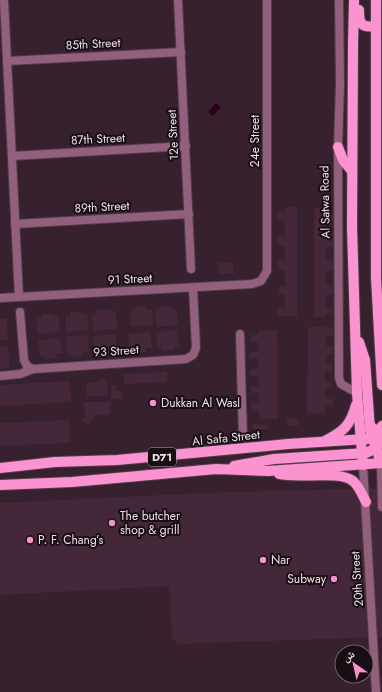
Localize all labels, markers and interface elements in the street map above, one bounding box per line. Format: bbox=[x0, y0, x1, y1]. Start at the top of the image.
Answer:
street label: 85th Street bbox=[65, 34, 121, 54]
street label: 12e Street bbox=[163, 109, 183, 161]
street label: 24e Street bbox=[246, 115, 264, 167]
street label: 87th Street bbox=[71, 129, 126, 149]
street label: Al Satwa Road bbox=[315, 165, 335, 239]
street label: 89th Street bbox=[74, 197, 130, 217]
street label: 91 Street bbox=[107, 269, 153, 289]
street label: 93 Street bbox=[93, 340, 140, 362]
place label: Dukkan Al Wasl bbox=[161, 394, 240, 412]
marker: Dukkan Al Wasl bbox=[148, 398, 158, 408]
street label: Al Safa Street bbox=[191, 425, 261, 451]
road number: D71 bbox=[148, 448, 176, 466]
place label: The butcher shop & grill bbox=[120, 507, 181, 539]
marker: The butcher shop & grill bbox=[107, 518, 117, 528]
place label: P. F. Chang’s bbox=[38, 531, 103, 549]
marker: P. F. Chang’s bbox=[25, 535, 35, 545]
place label: Nar bbox=[271, 551, 291, 569]
street label: 20th Street bbox=[346, 551, 368, 607]
marker: Nar bbox=[258, 555, 268, 565]
place label: Subway bbox=[287, 570, 327, 588]
marker: Subway bbox=[329, 574, 339, 584]
north arrow bbox=[334, 644, 374, 684]
text: ش bbox=[339, 646, 358, 666]

